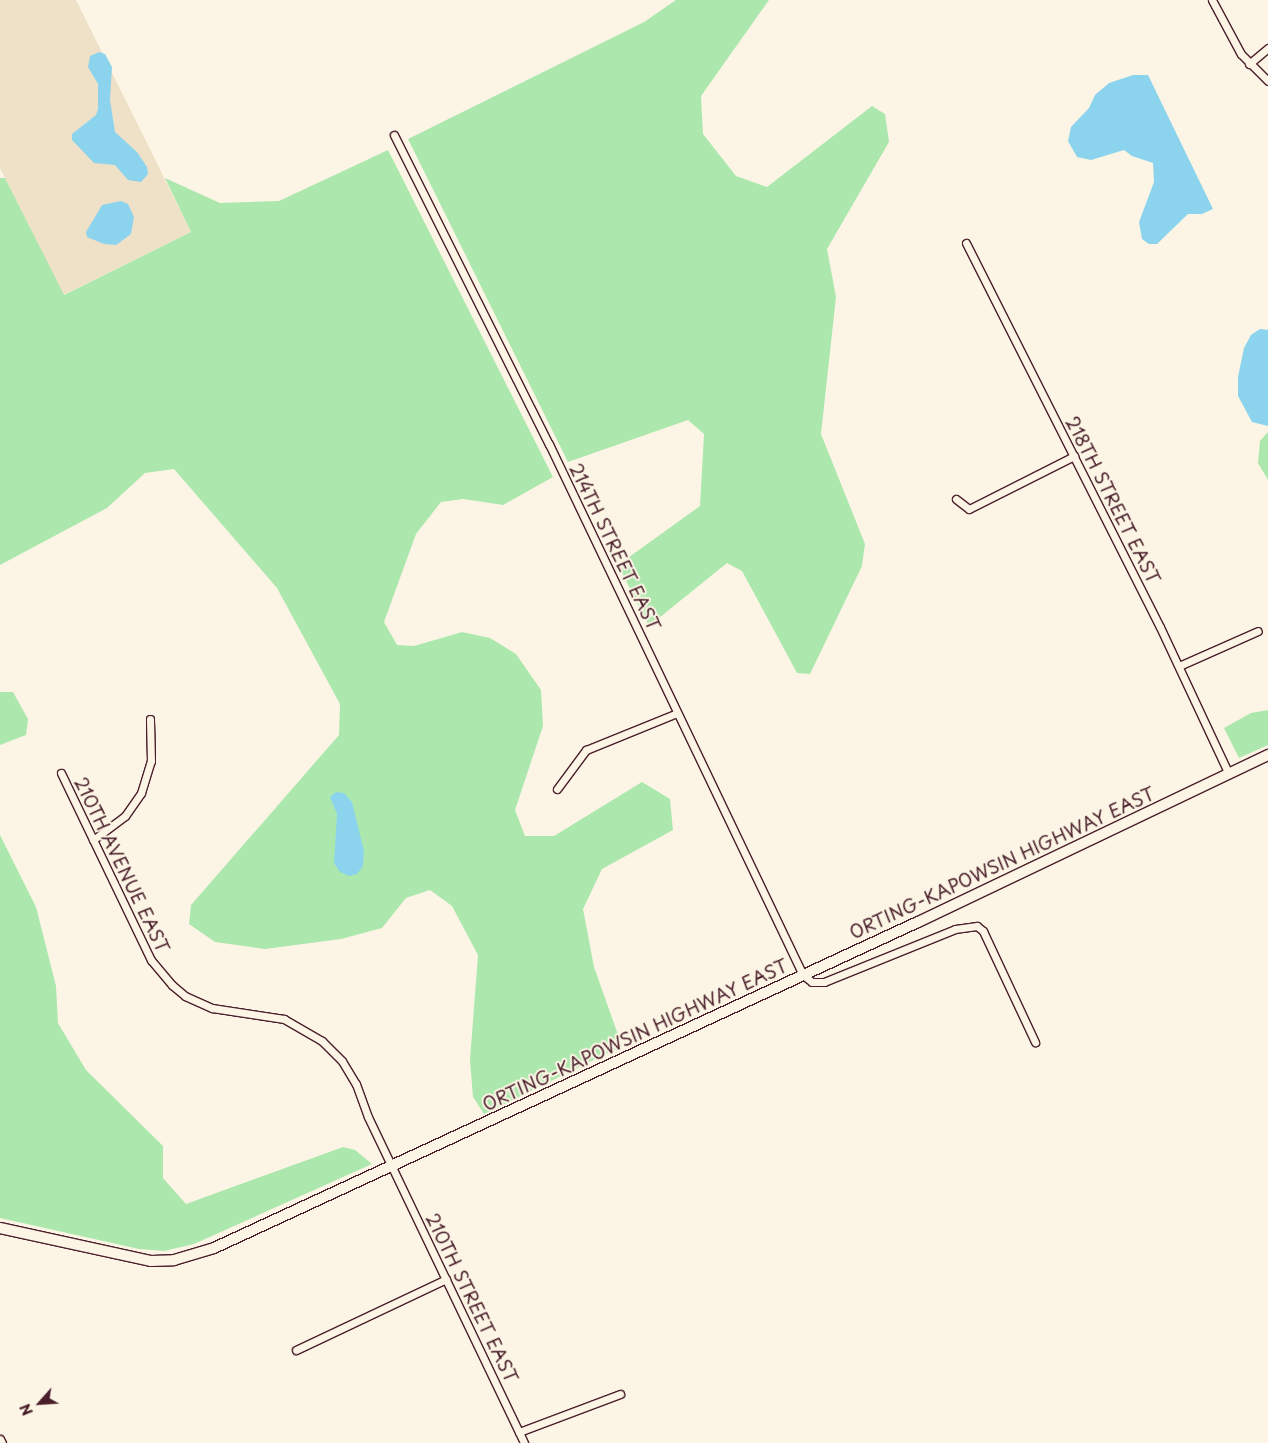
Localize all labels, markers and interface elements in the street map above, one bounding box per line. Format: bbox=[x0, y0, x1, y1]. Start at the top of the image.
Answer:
street label: 218TH STREET EAST bbox=[1061, 412, 1165, 588]
street label: 214TH STREET EAST bbox=[564, 458, 666, 636]
street label: 210TH AVENUE EAST bbox=[70, 774, 174, 956]
street label: ORTING-KAPOWSIN HIGHWAY EAST bbox=[846, 783, 1158, 943]
street label: ORTING-KAPOWSIN HIGHWAY EAST bbox=[479, 955, 791, 1115]
street label: 210TH STREET EAST bbox=[421, 1209, 523, 1387]
north arrow bbox=[15, 1378, 65, 1428]
text: N bbox=[14, 1400, 38, 1419]

